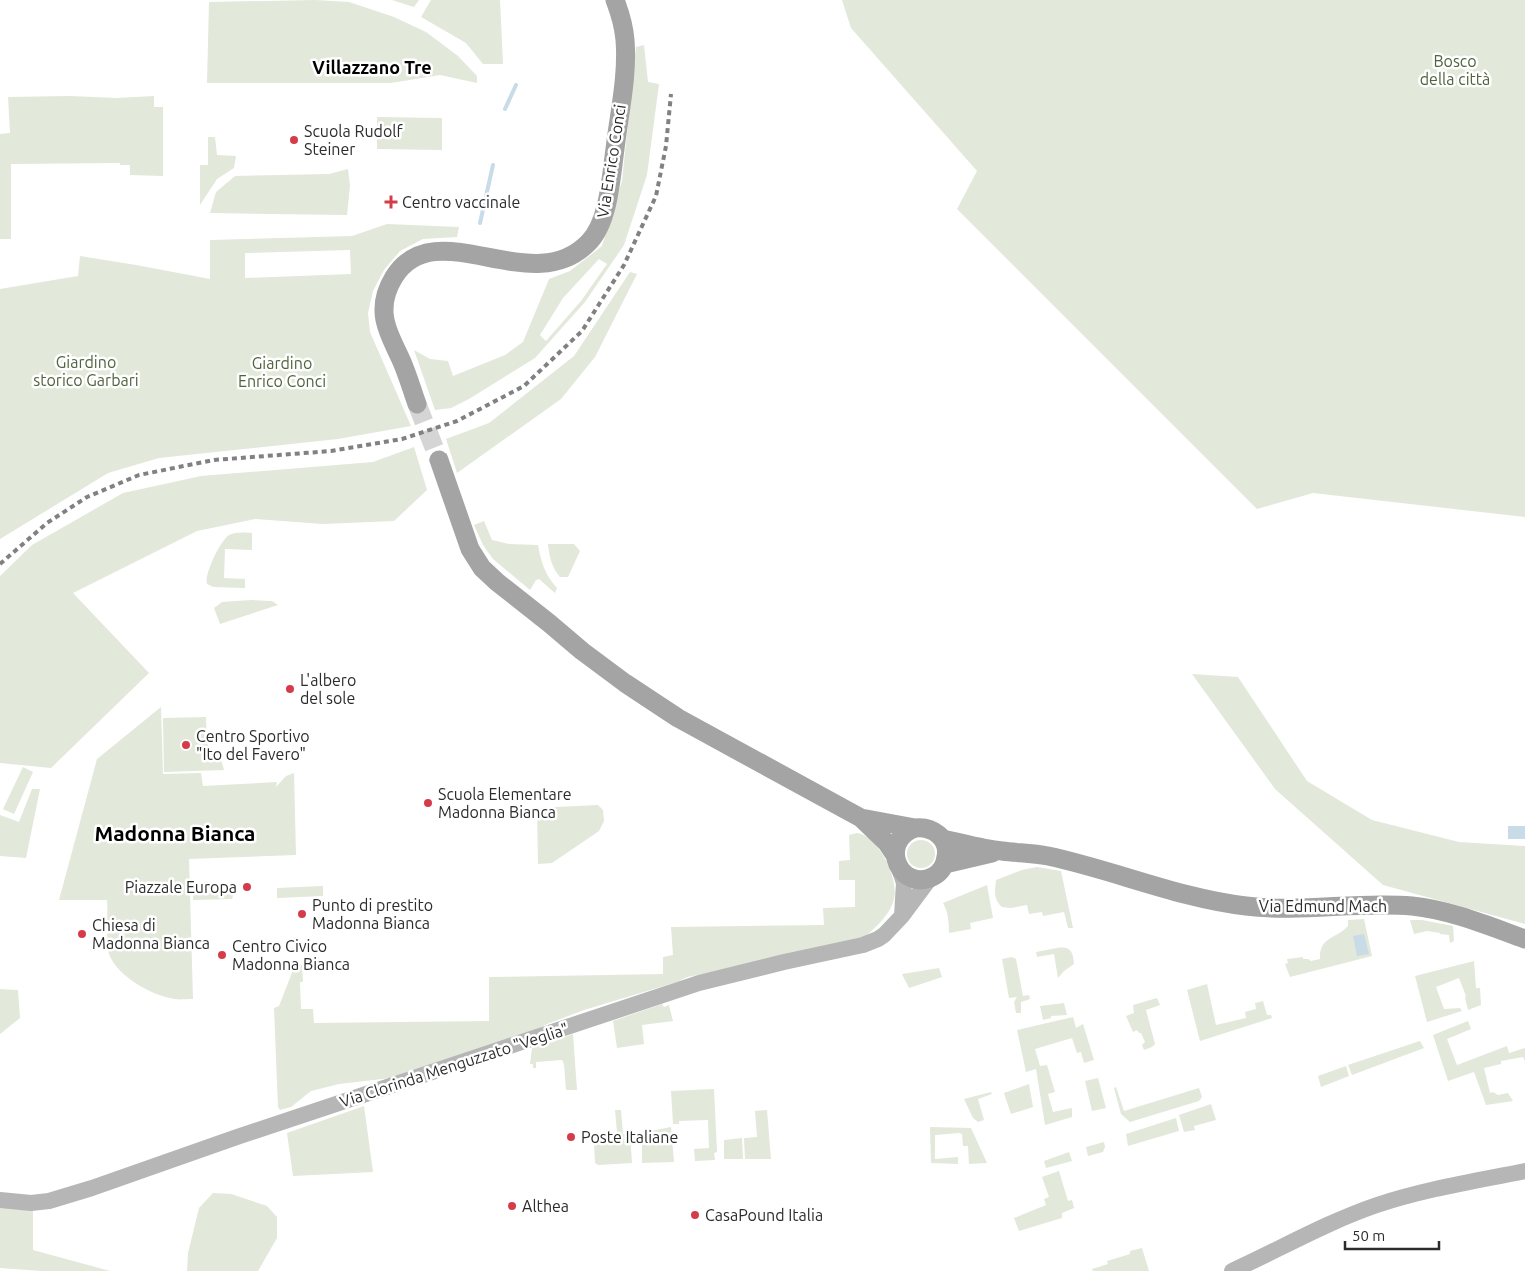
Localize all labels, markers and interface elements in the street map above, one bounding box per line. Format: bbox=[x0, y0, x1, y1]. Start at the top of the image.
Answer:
park label: Bosco della città bbox=[1420, 52, 1490, 88]
district label: Villazzano Tre bbox=[312, 57, 432, 77]
street label: Via Enrico Conci bbox=[593, 103, 629, 219]
place label: Scuola Rudolf Steiner bbox=[304, 122, 403, 158]
marker: Scuola Rudolf Steiner bbox=[288, 134, 300, 146]
place label: Centro vaccinale bbox=[402, 193, 520, 211]
marker: Centro vaccinale bbox=[384, 195, 398, 209]
park label: Giardino storico Garbari bbox=[33, 353, 139, 389]
park label: Giardino Enrico Conci bbox=[238, 354, 326, 390]
place label: L'albero del sole bbox=[300, 671, 356, 707]
marker: L'albero del sole bbox=[284, 683, 296, 695]
place label: Centro Sportivo "Ito del Favero" bbox=[196, 727, 310, 763]
marker: Centro Sportivo "Ito del Favero" bbox=[180, 739, 192, 751]
place label: Scuola Elementare Madonna Bianca bbox=[438, 785, 572, 821]
marker: Scuola Elementare Madonna Bianca bbox=[422, 797, 434, 809]
district label: Madonna Bianca bbox=[94, 821, 256, 845]
place label: Piazzale Europa bbox=[125, 878, 237, 896]
marker: Piazzale Europa bbox=[241, 881, 253, 893]
place label: Punto di prestito Madonna Bianca bbox=[312, 896, 433, 932]
street label: Via Edmund Mach bbox=[1259, 897, 1387, 915]
marker: Punto di prestito Madonna Bianca bbox=[296, 908, 308, 920]
place label: Chiesa di Madonna Bianca bbox=[92, 916, 210, 952]
marker: Chiesa di Madonna Bianca bbox=[76, 928, 88, 940]
place label: Centro Civico Madonna Bianca bbox=[232, 937, 350, 973]
marker: Centro Civico Madonna Bianca bbox=[216, 949, 228, 961]
street label: Via Clorinda Menguzzato "Veglia" bbox=[337, 1019, 571, 1111]
place label: Poste Italiane bbox=[581, 1128, 678, 1146]
marker: Poste Italiane bbox=[565, 1131, 577, 1143]
place label: Althea bbox=[522, 1197, 569, 1215]
marker: Althea bbox=[506, 1200, 518, 1212]
place label: CasaPound Italia bbox=[705, 1206, 823, 1224]
marker: CasaPound Italia bbox=[689, 1209, 701, 1221]
scale bar bbox=[1345, 1218, 1439, 1250]
text: 50 m bbox=[1352, 1227, 1385, 1244]

